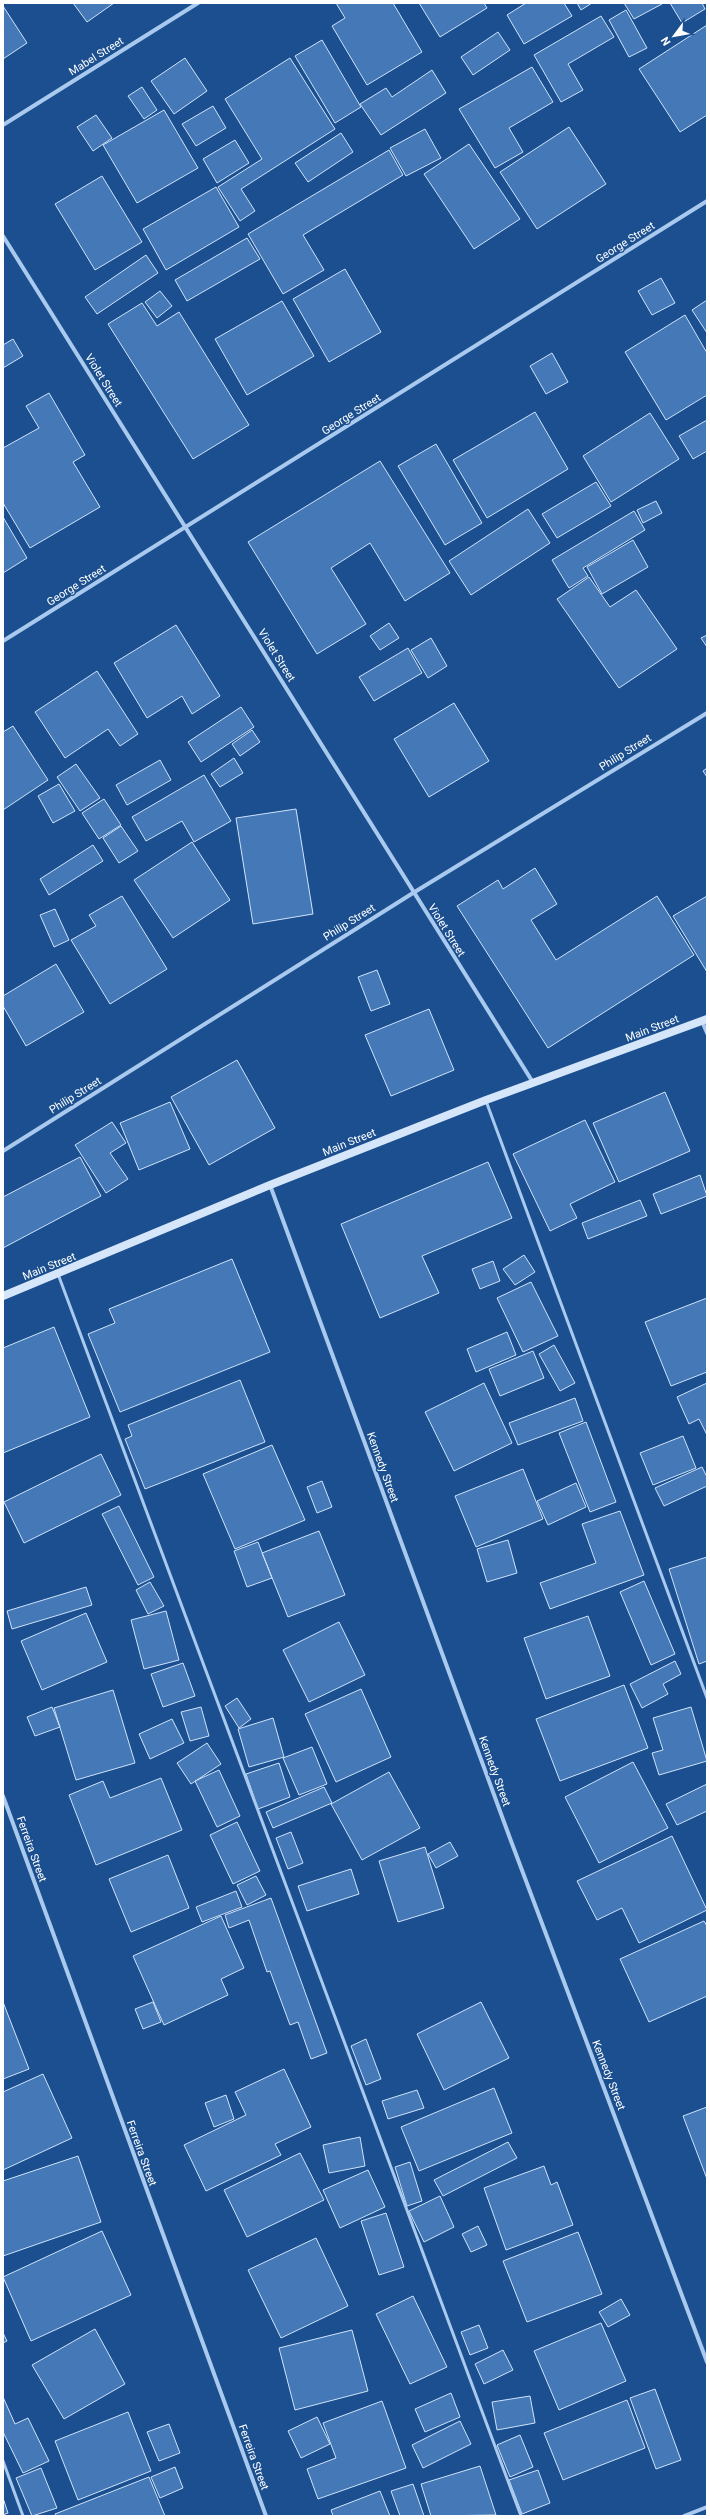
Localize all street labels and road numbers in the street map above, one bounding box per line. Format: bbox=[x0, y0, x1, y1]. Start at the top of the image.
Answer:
street label: Mabel Street bbox=[67, 34, 126, 78]
street label: George Street bbox=[593, 219, 657, 266]
street label: Violet Street bbox=[82, 351, 125, 409]
street label: George Street bbox=[319, 391, 383, 438]
street label: George Street bbox=[44, 562, 108, 609]
street label: Violet Street bbox=[255, 626, 298, 684]
street label: Philip Street bbox=[597, 731, 654, 774]
street label: Philip Street bbox=[321, 901, 378, 944]
street label: Violet Street bbox=[425, 901, 468, 959]
street label: Main Street bbox=[624, 1012, 681, 1045]
street label: Philip Street bbox=[47, 1074, 104, 1117]
street label: Main Street bbox=[321, 1126, 378, 1159]
street label: Main Street bbox=[21, 1250, 78, 1283]
street label: Kennedy Street bbox=[364, 1430, 401, 1504]
street label: Kennedy Street bbox=[476, 1734, 513, 1808]
street label: Ferreira Street bbox=[14, 1815, 50, 1884]
street label: Kennedy Street bbox=[589, 2038, 628, 2112]
street label: Ferreira Street bbox=[124, 2119, 160, 2188]
street label: Ferreira Street bbox=[236, 2423, 272, 2492]

